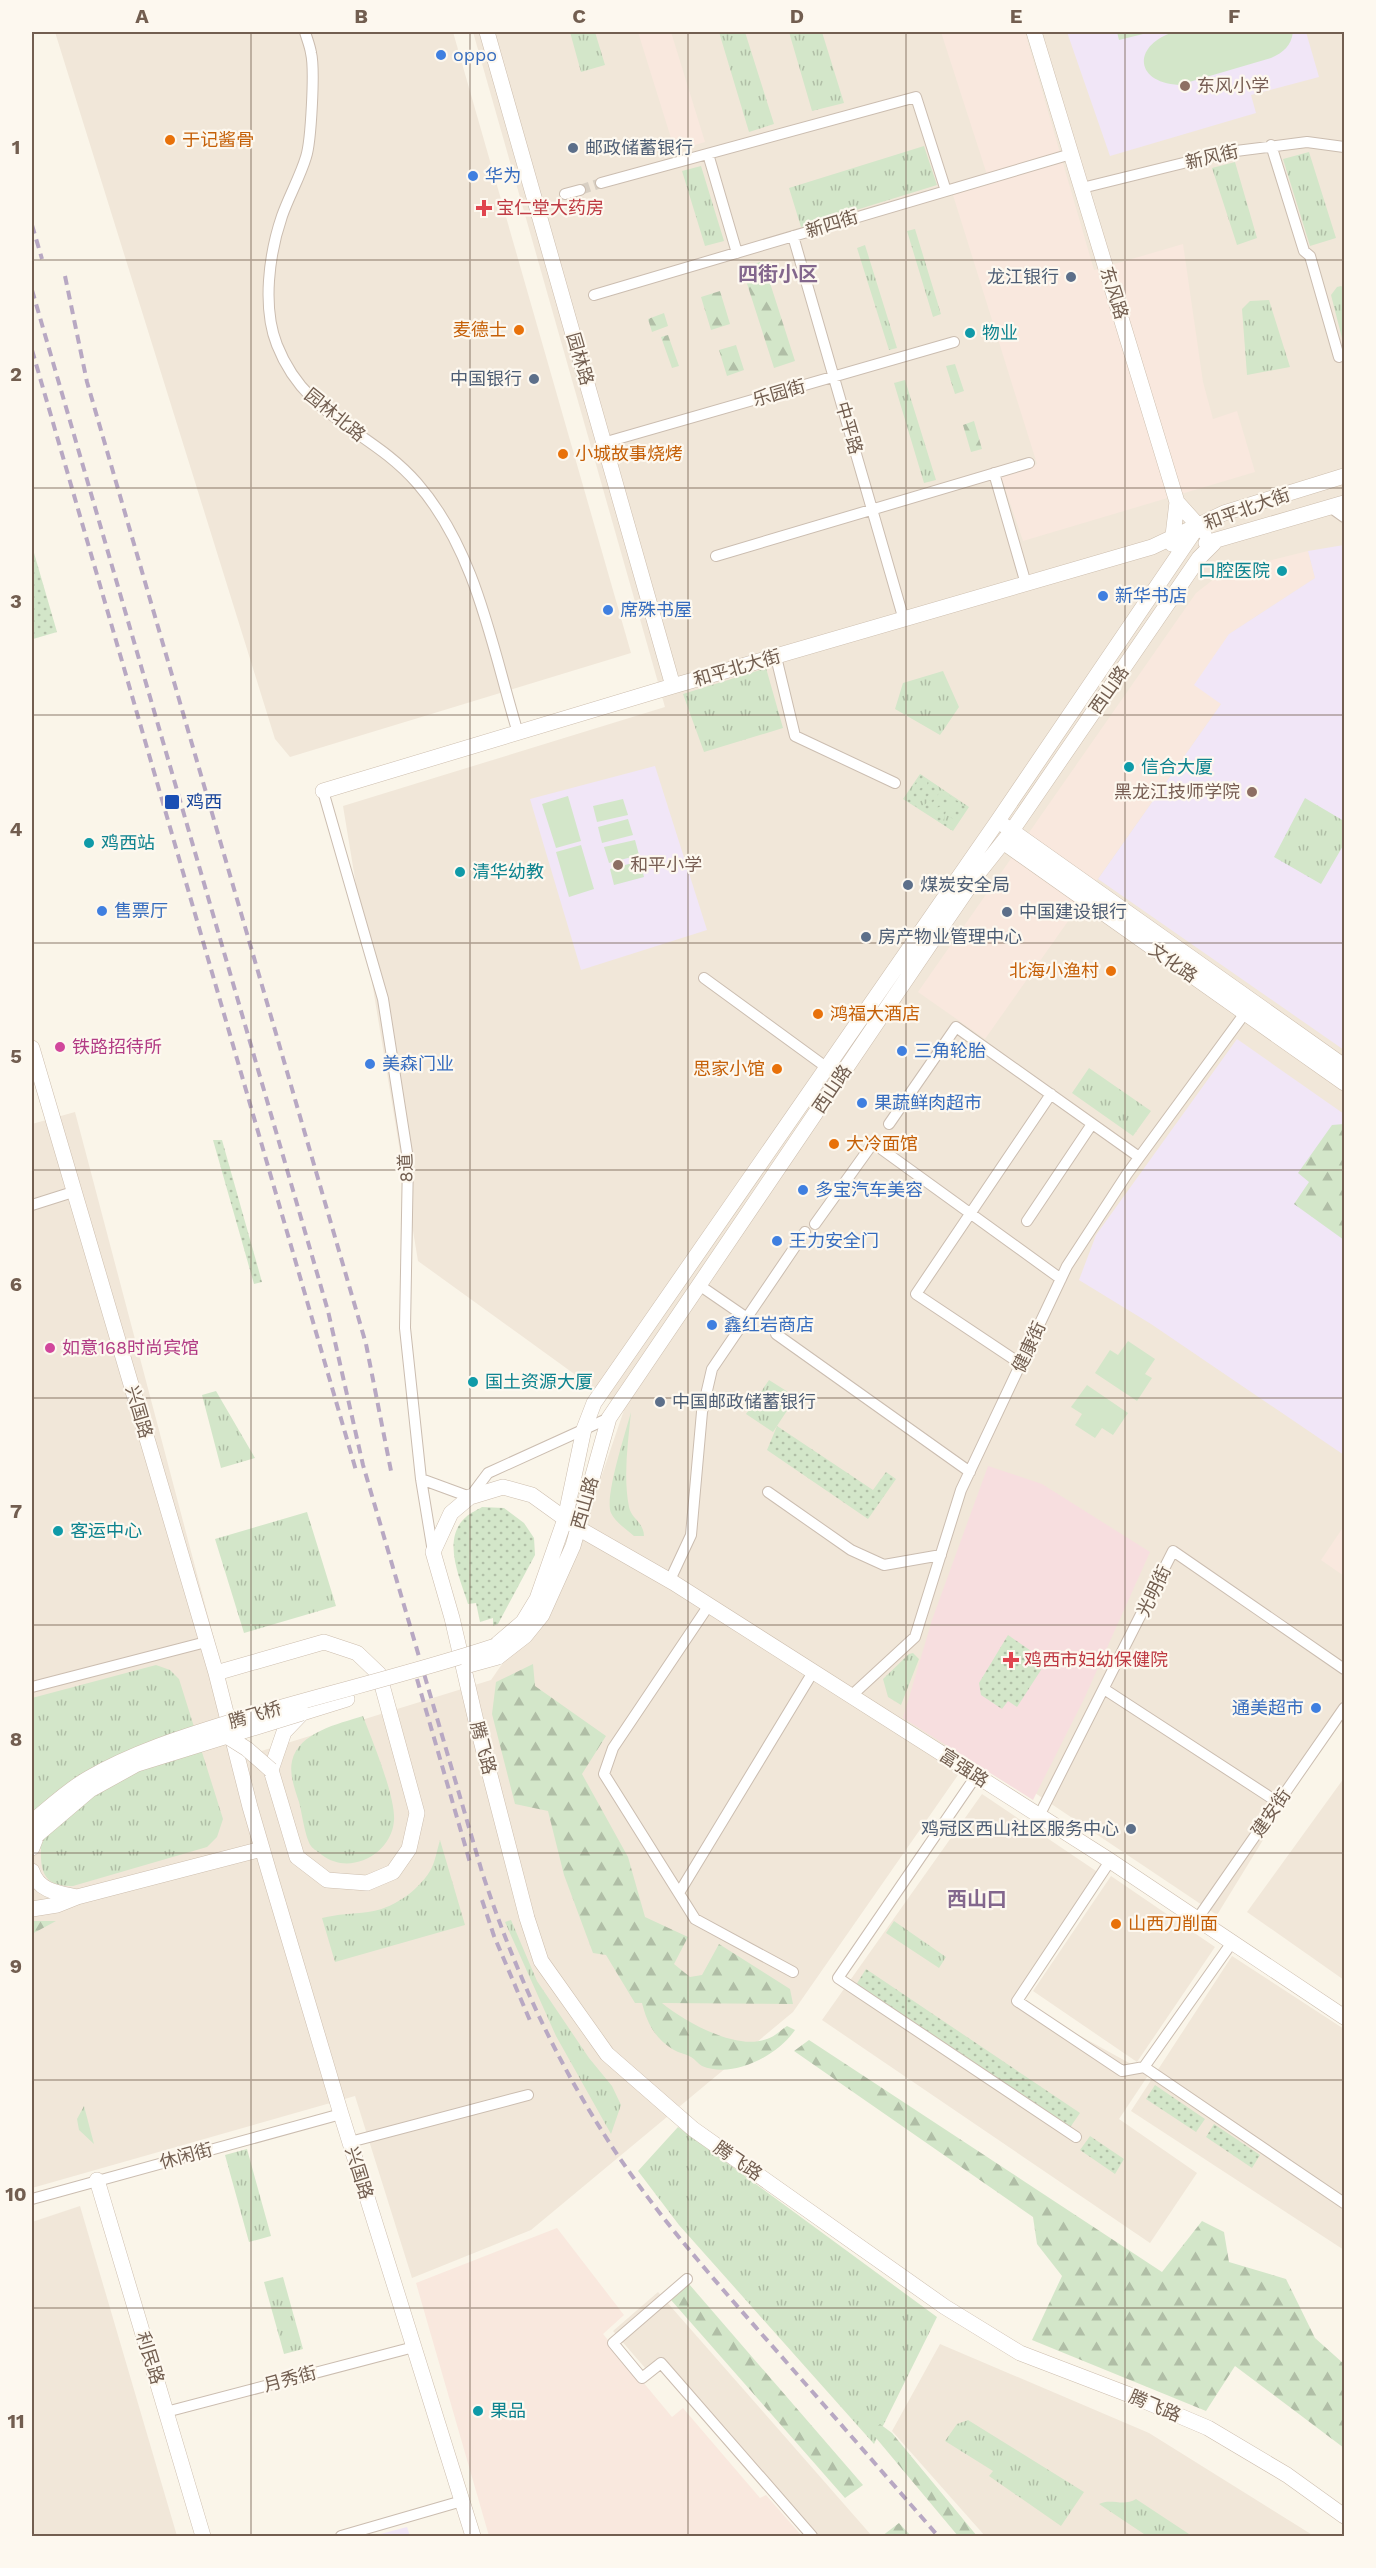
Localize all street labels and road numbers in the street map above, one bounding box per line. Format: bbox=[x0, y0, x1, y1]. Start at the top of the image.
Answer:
street label: 新风街 bbox=[1183, 140, 1241, 173]
street label: 新四街 bbox=[803, 206, 861, 241]
street label: 东风路 bbox=[1097, 264, 1132, 322]
street label: 园林路 bbox=[563, 330, 598, 388]
street label: 乐园街 bbox=[750, 375, 808, 410]
street label: 园林北路 bbox=[301, 384, 370, 445]
street label: 中平路 bbox=[832, 399, 867, 457]
street label: 和平北大街 bbox=[1201, 483, 1293, 534]
street label: 和平北大街 bbox=[691, 645, 783, 690]
street label: 西山路 bbox=[1085, 662, 1133, 718]
street label: 文化路 bbox=[1145, 939, 1201, 987]
street label: 西山路 bbox=[808, 1060, 855, 1117]
street label: 8道 bbox=[394, 1153, 417, 1183]
street label: 健康街 bbox=[1008, 1318, 1049, 1376]
street label: 兴国路 bbox=[122, 1383, 157, 1441]
street label: 西山路 bbox=[567, 1474, 602, 1532]
street label: 光明街 bbox=[1132, 1562, 1175, 1620]
street label: 腾飞桥 bbox=[226, 1697, 284, 1732]
street label: 腾飞路 bbox=[466, 1719, 501, 1777]
street label: 富强路 bbox=[936, 1744, 993, 1791]
street label: 建安街 bbox=[1247, 1785, 1295, 1841]
street label: 腾飞路 bbox=[710, 2137, 766, 2185]
street label: 休闲街 bbox=[157, 2138, 215, 2173]
street label: 兴国路 bbox=[342, 2144, 377, 2202]
street label: 利民路 bbox=[133, 2329, 168, 2387]
street label: 月秀街 bbox=[261, 2361, 319, 2396]
street label: 腾飞路 bbox=[1126, 2385, 1184, 2426]

